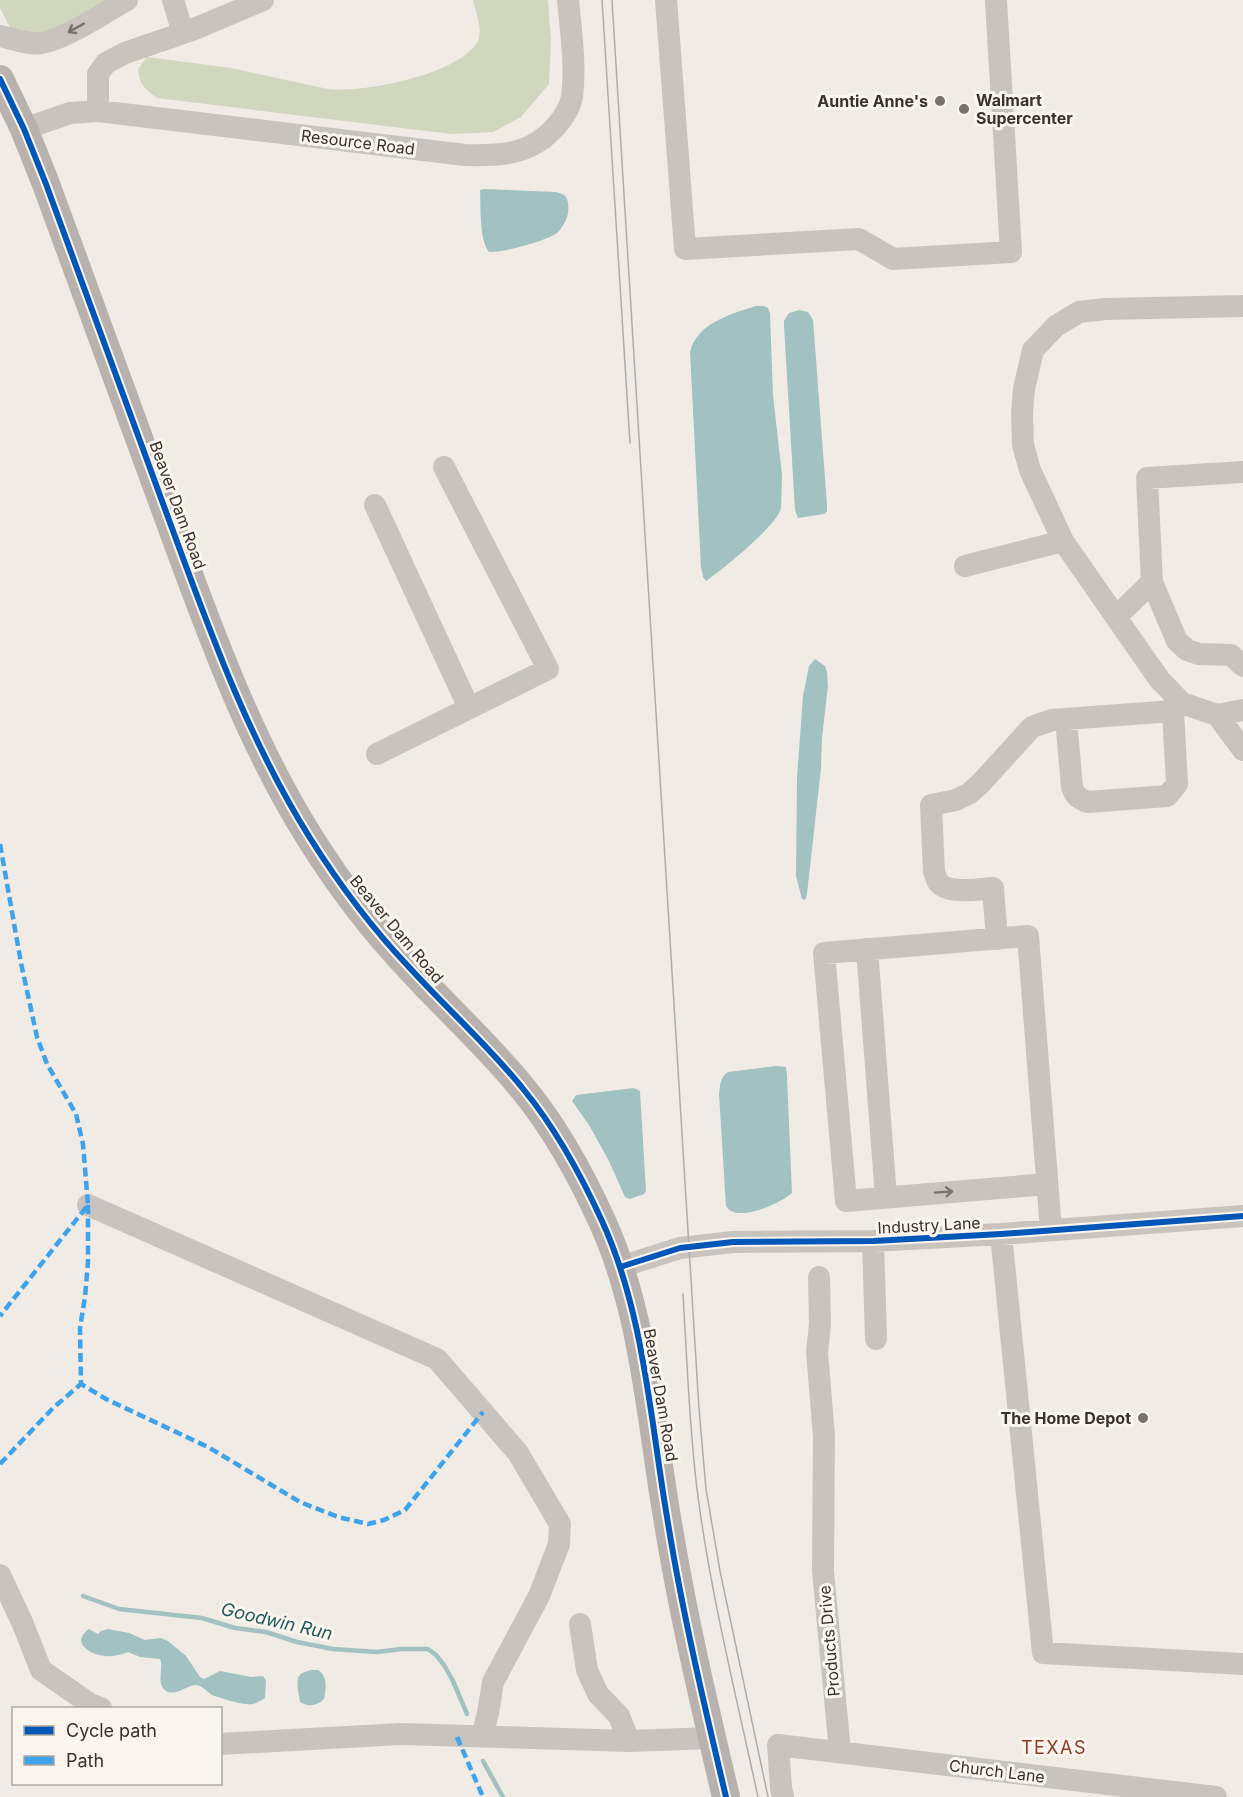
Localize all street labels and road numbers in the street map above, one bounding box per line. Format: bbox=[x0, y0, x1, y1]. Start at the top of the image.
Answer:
street label: Resource Road bbox=[300, 125, 416, 159]
street label: Beaver Dam Road bbox=[146, 438, 210, 572]
street label: Beaver Dam Road bbox=[346, 871, 448, 987]
street label: Industry Lane bbox=[877, 1212, 981, 1238]
street label: Beaver Dam Road bbox=[639, 1327, 683, 1463]
street label: Products Drive bbox=[814, 1584, 844, 1698]
street label: Church Lane bbox=[948, 1755, 1046, 1787]

